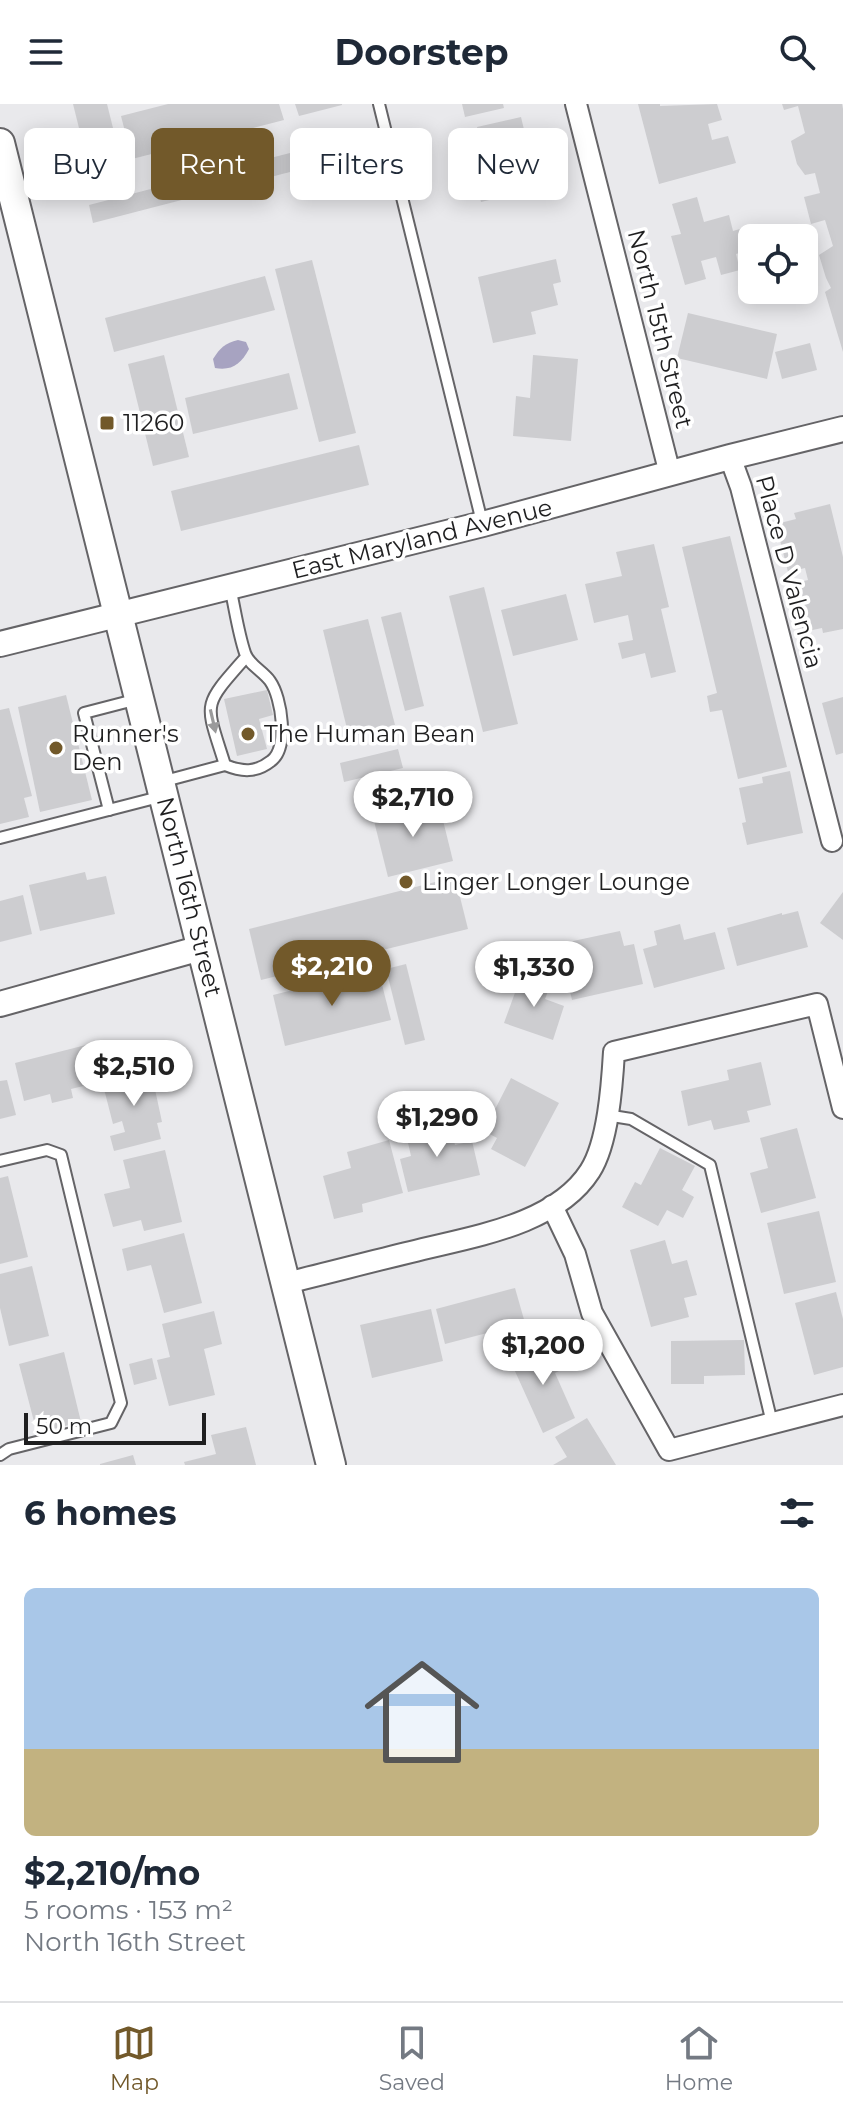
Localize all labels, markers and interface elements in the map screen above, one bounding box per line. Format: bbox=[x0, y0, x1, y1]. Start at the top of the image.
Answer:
icon: menu bbox=[24, 30, 68, 74]
text: Doorstep bbox=[334, 30, 509, 74]
icon: search bbox=[775, 30, 819, 74]
chip: Buy bbox=[24, 128, 135, 200]
chip: Rent bbox=[151, 128, 274, 200]
chip: Filters bbox=[290, 128, 432, 200]
chip: New bbox=[448, 128, 568, 200]
map controls bbox=[738, 224, 818, 304]
button: locate bbox=[738, 224, 818, 304]
street label: North 15th Street bbox=[622, 226, 699, 432]
place label: 11260 bbox=[123, 408, 184, 437]
marker: 11260 bbox=[98, 414, 116, 432]
street label: Place D Valencia bbox=[750, 472, 829, 672]
street label: East Maryland Avenue bbox=[289, 492, 555, 585]
one-way arrow bbox=[207, 709, 220, 734]
place label: Runner's Den bbox=[72, 719, 179, 776]
place label: The Human Bean bbox=[264, 719, 475, 748]
marker: The Human Bean bbox=[239, 725, 257, 743]
marker: Runner's Den bbox=[47, 739, 65, 757]
pin: $2,710 bbox=[348, 771, 478, 839]
text: $2,710 bbox=[372, 781, 454, 813]
street label: North 16th Street bbox=[151, 794, 228, 1000]
place label: Linger Longer Lounge bbox=[422, 867, 690, 896]
marker: Linger Longer Lounge bbox=[397, 873, 415, 891]
pin: $2,210 bbox=[267, 940, 397, 1008]
pin: $1,330 bbox=[469, 941, 599, 1009]
text: $2,210 bbox=[291, 950, 373, 982]
text: $1,330 bbox=[493, 951, 575, 983]
pin: $2,510 bbox=[69, 1040, 199, 1108]
text: $2,510 bbox=[93, 1050, 175, 1082]
pin: $1,290 bbox=[372, 1091, 502, 1159]
text: $1,290 bbox=[395, 1101, 479, 1133]
pin: $1,200 bbox=[478, 1319, 608, 1387]
text: $1,200 bbox=[501, 1329, 585, 1361]
scale bar bbox=[24, 1409, 206, 1445]
text: 50 m bbox=[36, 1413, 92, 1440]
icon: filters bbox=[775, 1491, 819, 1535]
text: 6 homes bbox=[24, 1492, 177, 1534]
icon: home bbox=[350, 1640, 494, 1784]
text: $2,210/mo bbox=[24, 1852, 200, 1894]
text: 5 rooms · 153 m² bbox=[24, 1894, 233, 1926]
text: North 16th Street bbox=[24, 1926, 246, 1958]
tab: Map bbox=[110, 2021, 159, 2096]
tab: Saved bbox=[379, 2021, 445, 2096]
tab: Home bbox=[665, 2021, 733, 2096]

